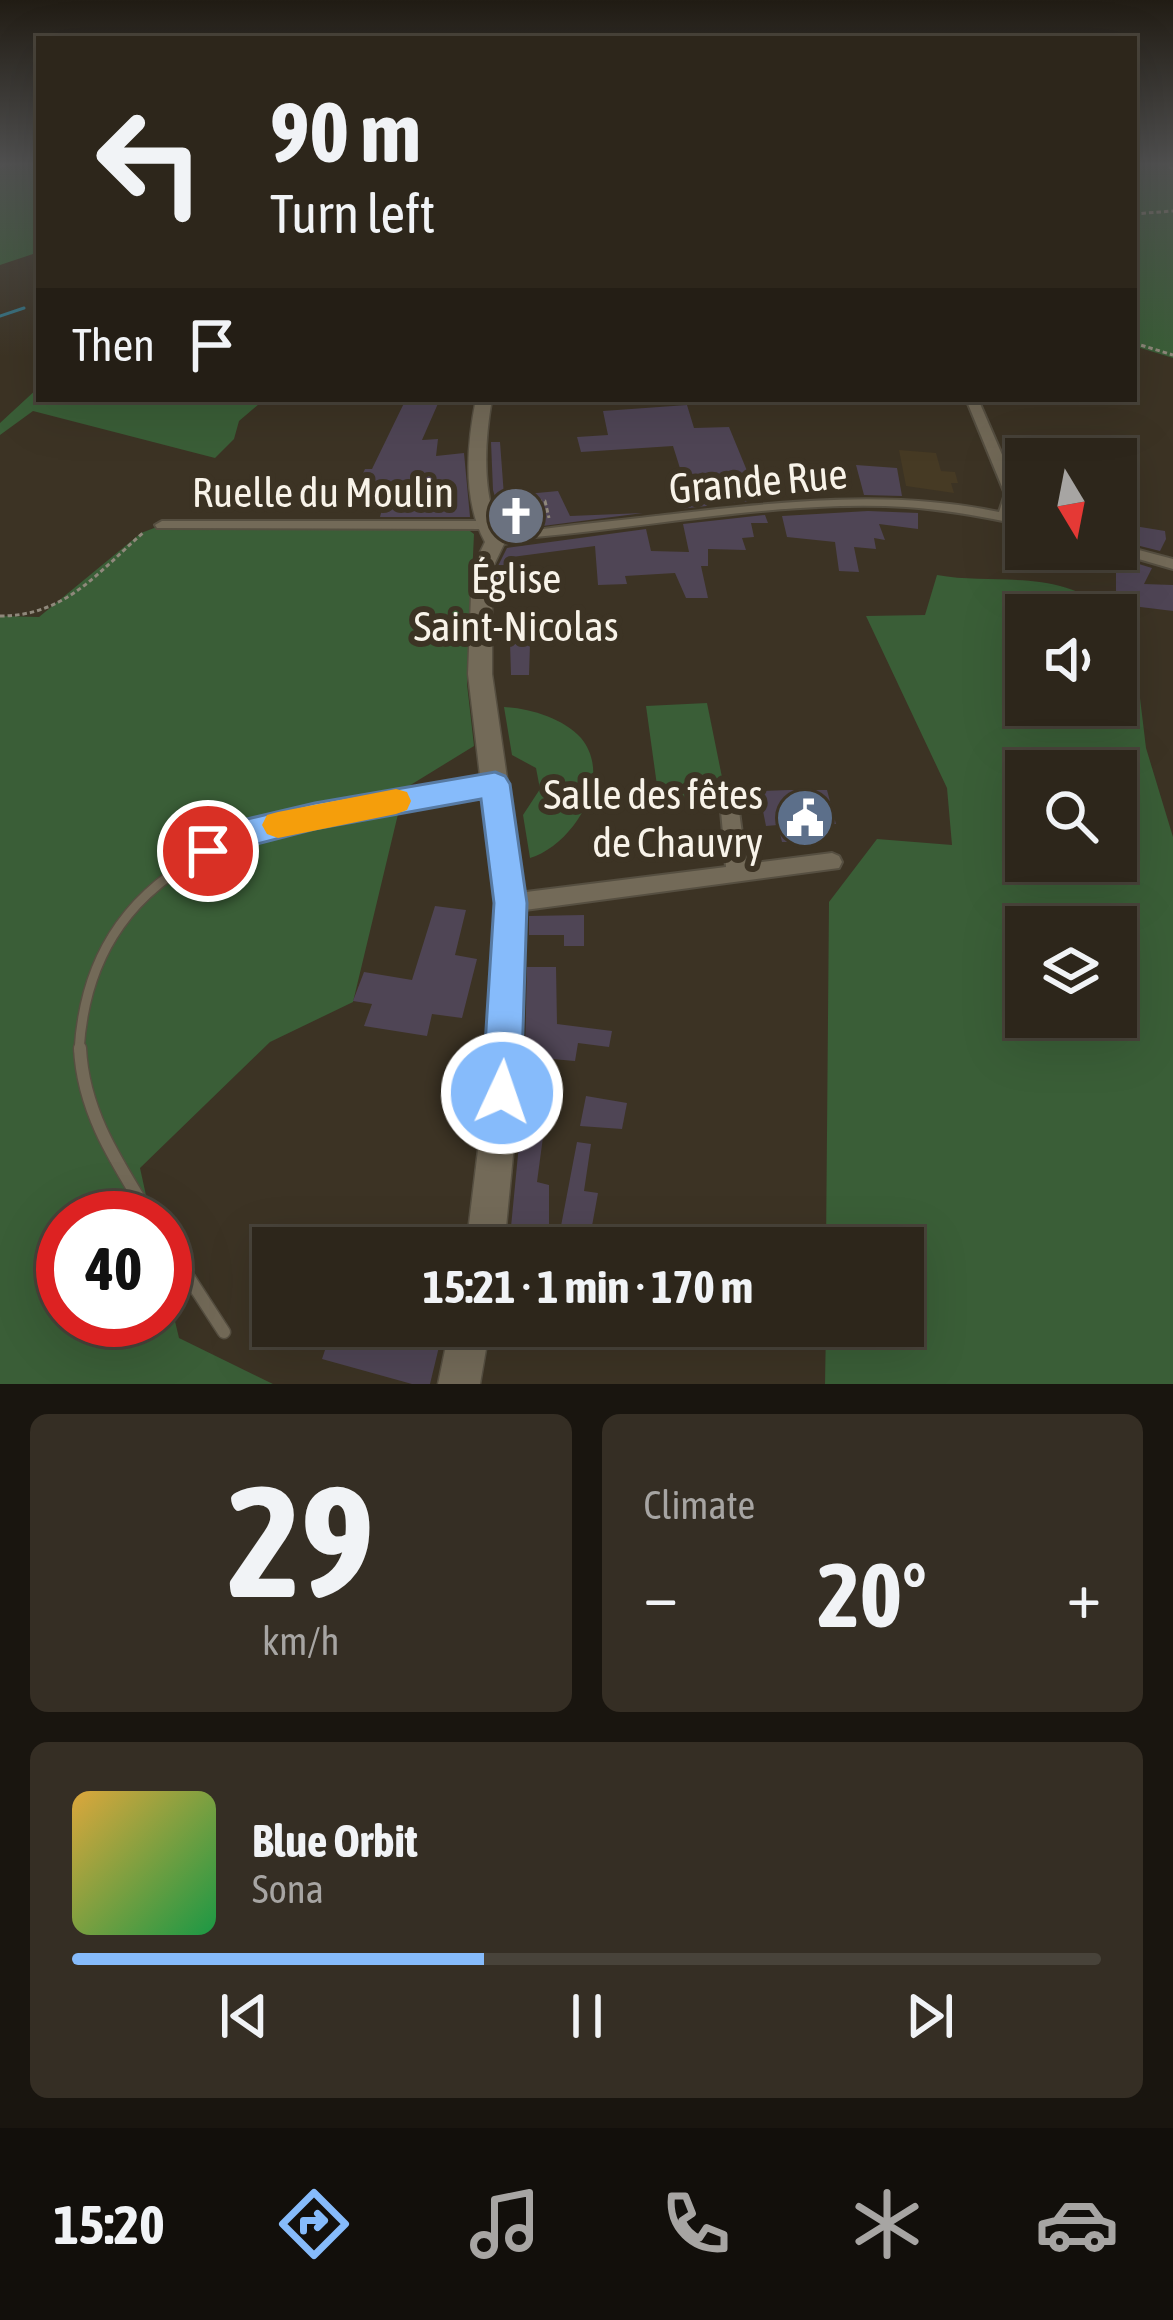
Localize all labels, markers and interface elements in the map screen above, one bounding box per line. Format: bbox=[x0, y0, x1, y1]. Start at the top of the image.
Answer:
icon: left bbox=[72, 84, 228, 240]
text: 90 m bbox=[270, 84, 421, 180]
text: Turn left bbox=[270, 183, 435, 244]
icon: arrive bbox=[179, 312, 245, 378]
text: Then bbox=[72, 319, 155, 371]
north arrow bbox=[1005, 438, 1137, 570]
map controls bbox=[1005, 438, 1137, 1038]
street label: Grande Rue bbox=[667, 449, 849, 513]
street label: Ruelle du Moulin bbox=[192, 468, 454, 516]
church icon: Église Saint-Nicolas bbox=[485, 485, 547, 547]
place label: Église Saint-Nicolas bbox=[413, 554, 619, 650]
button: sound bbox=[1005, 594, 1137, 726]
button: search bbox=[1005, 750, 1137, 882]
place label: Salle des fêtes de Chauvry bbox=[543, 770, 763, 866]
public building icon: Salle des fêtes de Chauvry bbox=[774, 787, 836, 849]
pin bbox=[157, 800, 259, 902]
icon: arrive bbox=[175, 818, 241, 884]
button: layers bbox=[1005, 906, 1137, 1038]
position arrow bbox=[439, 1030, 565, 1156]
speed limit sign: 40 bbox=[36, 1191, 192, 1347]
text: 15:21 · 1 min · 170 m bbox=[423, 1261, 753, 1313]
text: 29 bbox=[227, 1451, 374, 1630]
text: Climate bbox=[644, 1483, 755, 1527]
text: 20° bbox=[818, 1543, 927, 1646]
text: − bbox=[644, 1556, 678, 1632]
text: + bbox=[1067, 1556, 1101, 1632]
text: km/h bbox=[262, 1619, 339, 1663]
text: Blue Orbit bbox=[252, 1815, 418, 1867]
text: Sona bbox=[252, 1867, 324, 1911]
icon: previous bbox=[211, 1983, 277, 2049]
icon: pause bbox=[554, 1983, 620, 2049]
icon: next bbox=[897, 1983, 963, 2049]
icon: directions bbox=[272, 2182, 356, 2266]
icon: music bbox=[463, 2182, 547, 2266]
icon: phone bbox=[654, 2182, 738, 2266]
icon: climate bbox=[845, 2182, 929, 2266]
icon: car bbox=[1035, 2182, 1119, 2266]
text: 15:20 bbox=[53, 2194, 165, 2255]

